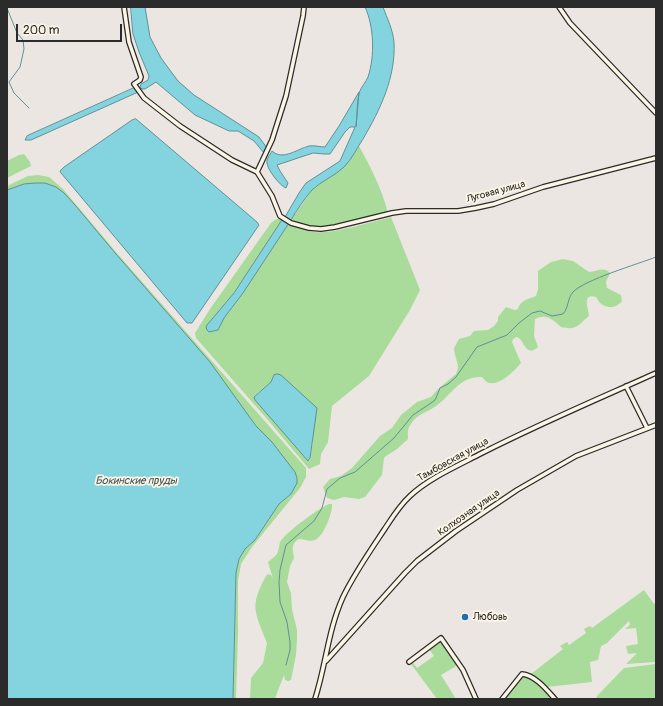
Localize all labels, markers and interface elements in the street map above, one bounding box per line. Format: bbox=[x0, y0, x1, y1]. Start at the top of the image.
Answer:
scale bar bbox=[18, 16, 124, 42]
text: 200 m bbox=[23, 23, 59, 38]
street label: Луговая улица bbox=[465, 178, 527, 206]
street label: Тамбовская улица bbox=[415, 435, 491, 485]
water label: Бокинские пруды bbox=[95, 474, 177, 488]
street label: Колхозная улица bbox=[436, 487, 502, 539]
place label: Любовь bbox=[473, 611, 507, 623]
marker: Любовь bbox=[460, 612, 470, 622]

